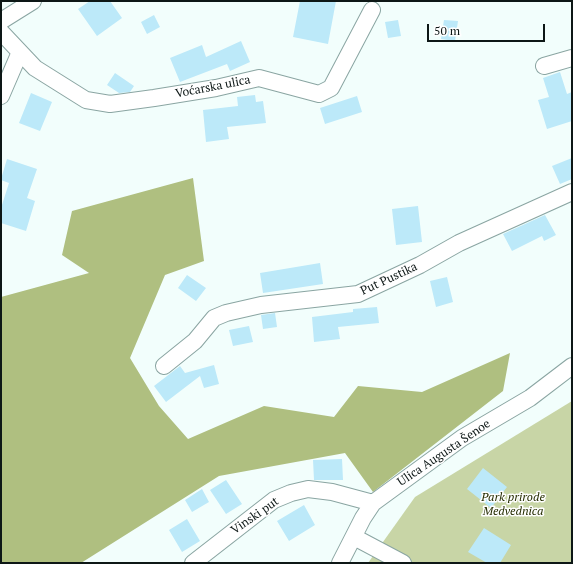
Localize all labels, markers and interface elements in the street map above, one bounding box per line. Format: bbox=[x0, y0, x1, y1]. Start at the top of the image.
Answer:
scale bar bbox=[429, 16, 547, 42]
text: 50 m bbox=[434, 23, 460, 38]
street label: Voćarska ulica bbox=[174, 73, 252, 101]
street label: Put Pustika bbox=[358, 260, 420, 298]
street label: Ulica Augusta Šenoe bbox=[395, 417, 493, 489]
park label: Park prirode Medvednica bbox=[481, 491, 545, 519]
street label: Vinski put bbox=[228, 494, 282, 538]

